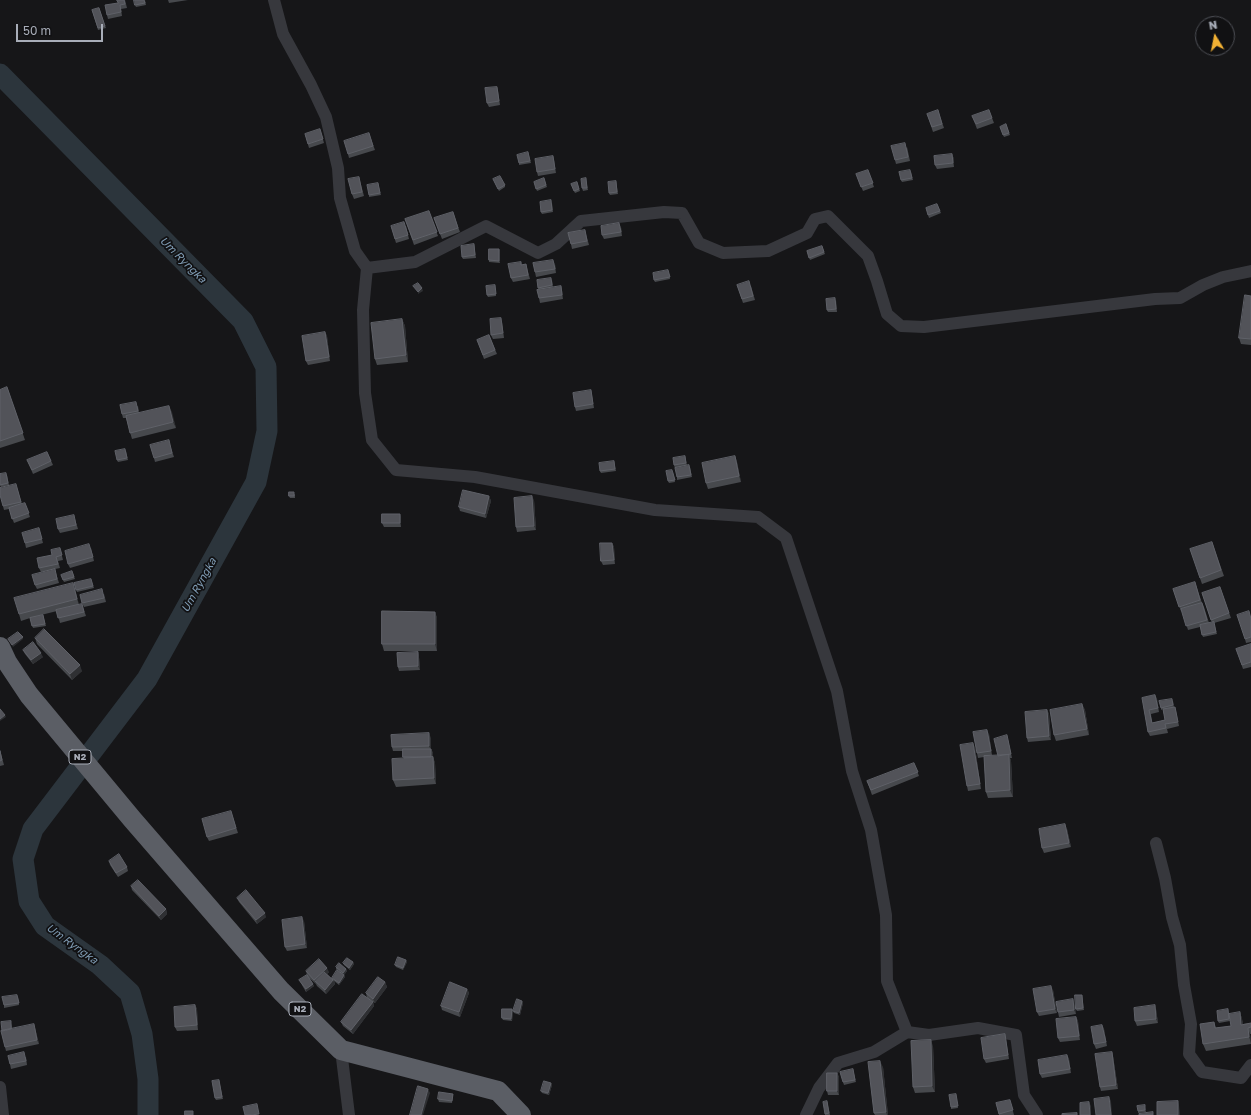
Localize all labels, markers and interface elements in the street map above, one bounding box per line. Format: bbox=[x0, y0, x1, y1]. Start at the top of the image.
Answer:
scale bar bbox=[18, 16, 105, 42]
north arrow bbox=[1195, 16, 1235, 56]
text: N bbox=[1208, 18, 1218, 32]
text: 50 m bbox=[23, 23, 51, 38]
water label: Um Ryngka bbox=[157, 234, 209, 286]
water label: Um Ryngka bbox=[179, 556, 219, 614]
road number: N2 bbox=[69, 750, 91, 764]
water label: Um Ryngka bbox=[44, 921, 100, 967]
road number: N2 bbox=[289, 1002, 311, 1016]

